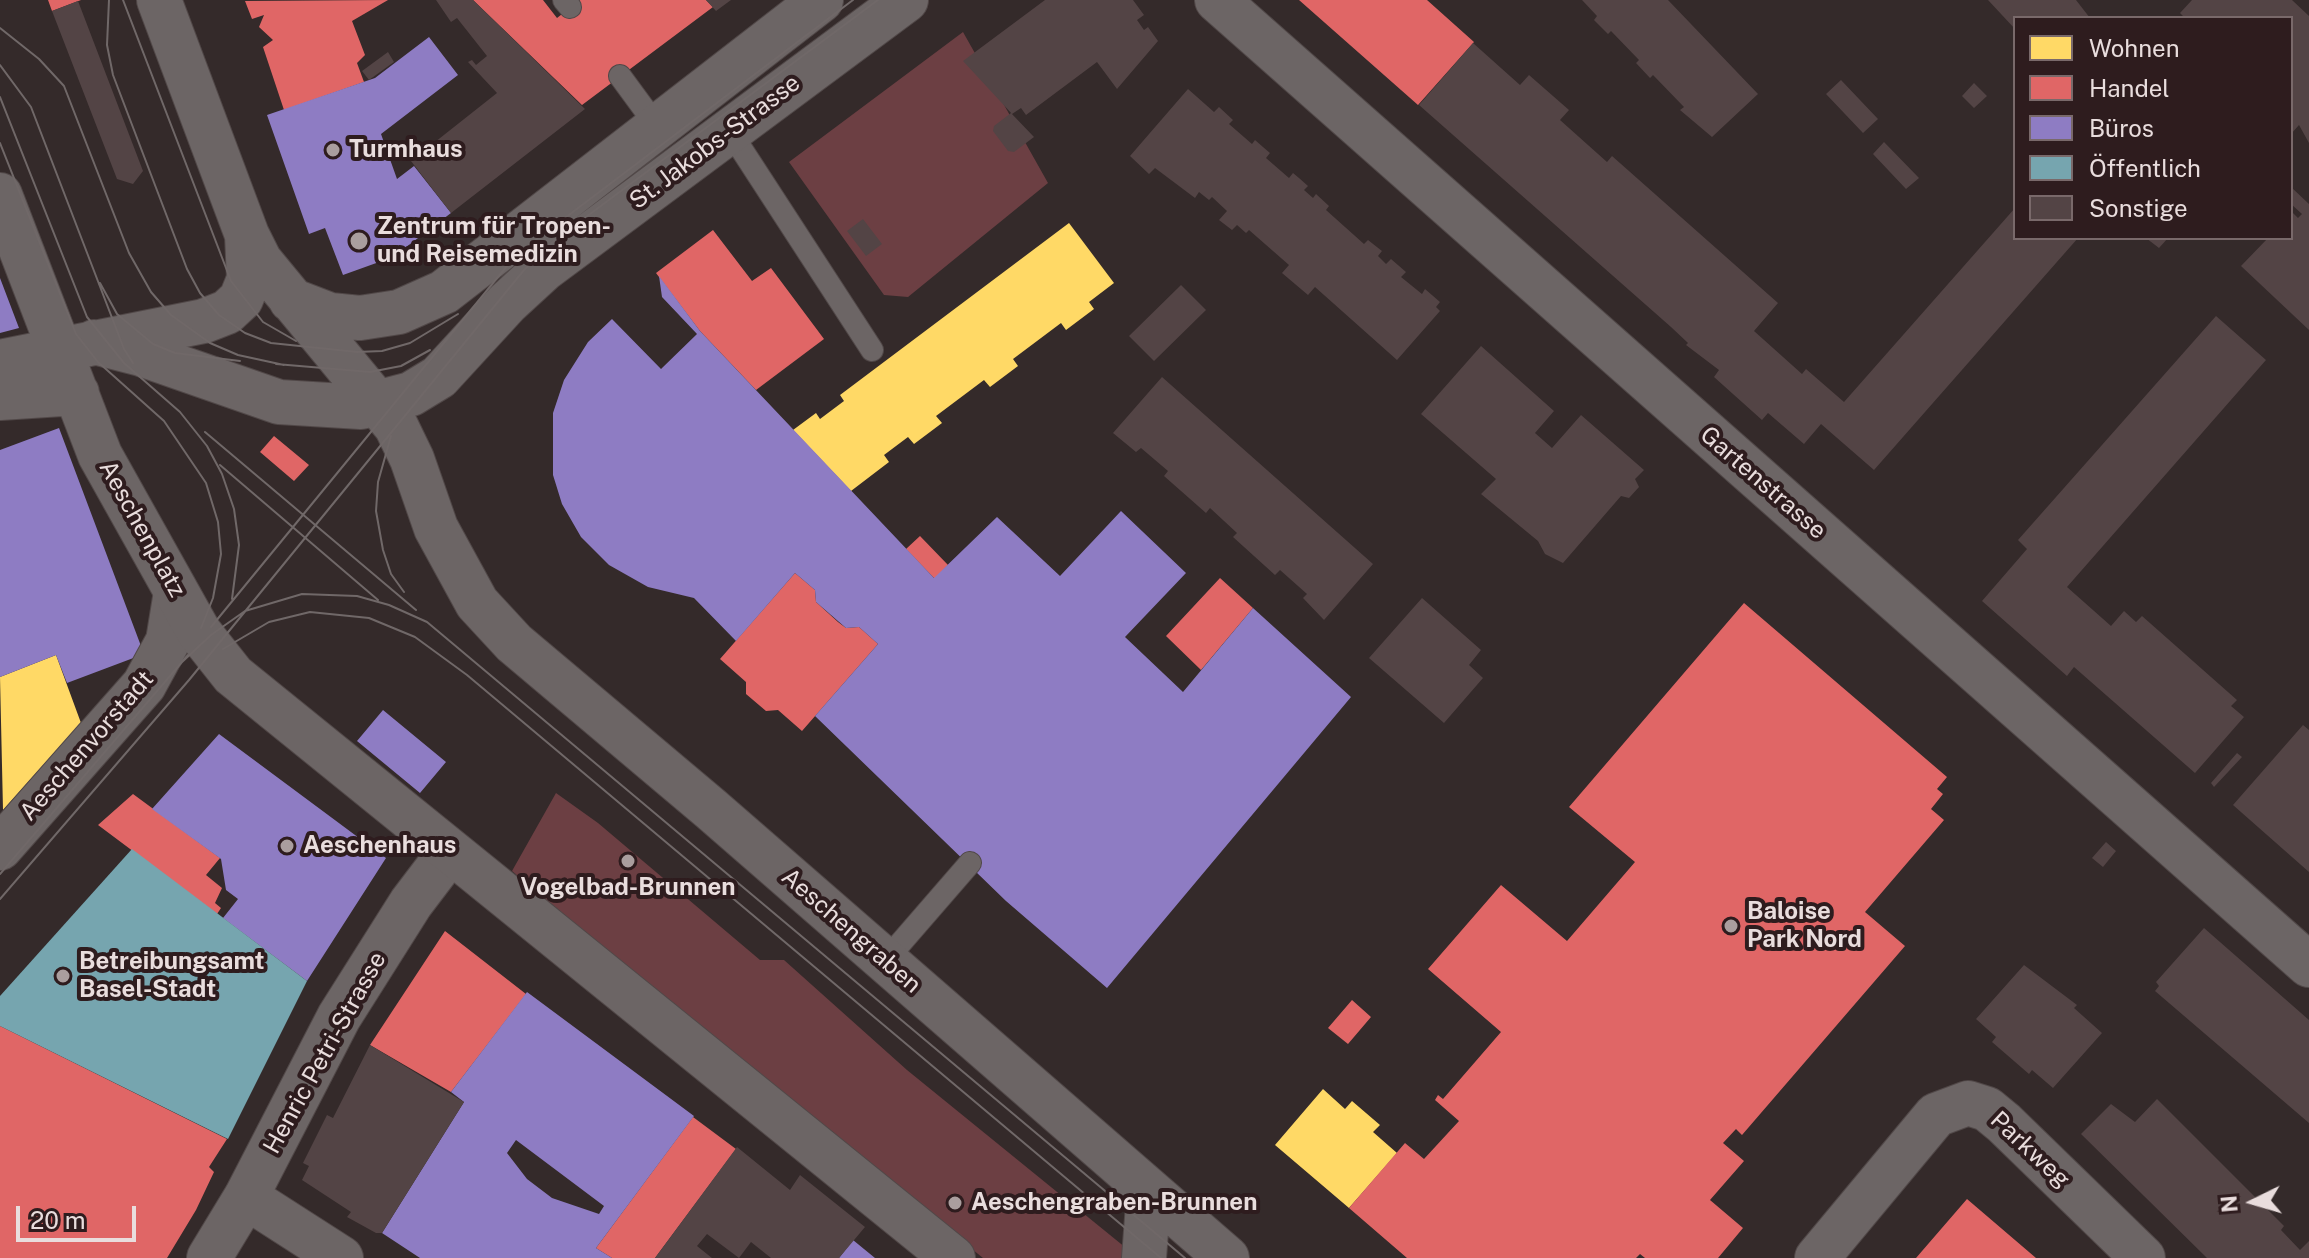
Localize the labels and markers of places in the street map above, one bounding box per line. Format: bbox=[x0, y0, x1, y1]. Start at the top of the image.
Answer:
place label: Turmhaus bbox=[349, 136, 463, 164]
marker: Turmhaus bbox=[324, 141, 342, 159]
place label: Zentrum für Tropen- und Reisemedizin bbox=[377, 213, 611, 269]
marker: Zentrum für Tropen- und Reisemedizin bbox=[348, 230, 370, 252]
place label: Aeschenhaus bbox=[303, 832, 456, 860]
marker: Aeschenhaus bbox=[278, 837, 296, 855]
marker: Vogelbad-Brunnen bbox=[619, 852, 637, 870]
place label: Vogelbad-Brunnen bbox=[521, 874, 735, 902]
place label: Baloise Park Nord bbox=[1747, 898, 1862, 954]
marker: Baloise Park Nord bbox=[1722, 917, 1740, 935]
place label: Betreibungsamt Basel-Stadt bbox=[79, 948, 265, 1004]
marker: Betreibungsamt Basel-Stadt bbox=[54, 967, 72, 985]
place label: Aeschengraben-Brunnen bbox=[971, 1189, 1257, 1217]
marker: Aeschengraben-Brunnen bbox=[946, 1194, 964, 1212]

